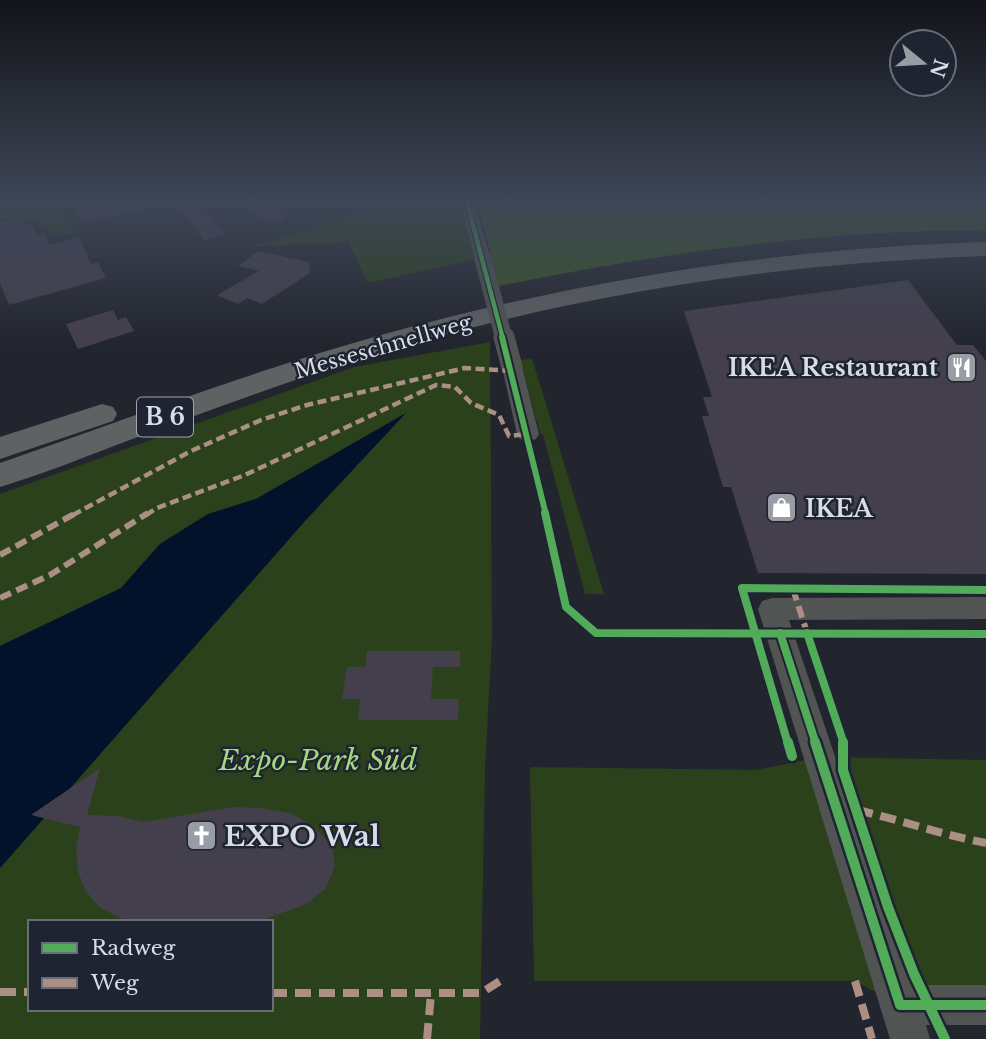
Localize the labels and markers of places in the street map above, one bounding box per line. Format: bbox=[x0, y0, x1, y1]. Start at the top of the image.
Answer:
restaurant icon: IKEA Restaurant bbox=[944, 350, 978, 384]
place label: IKEA Restaurant bbox=[728, 353, 939, 382]
shop icon: IKEA bbox=[765, 491, 799, 525]
place label: IKEA bbox=[805, 494, 874, 523]
church icon: EXPO Wal bbox=[184, 819, 218, 853]
place label: EXPO Wal bbox=[224, 819, 380, 854]

